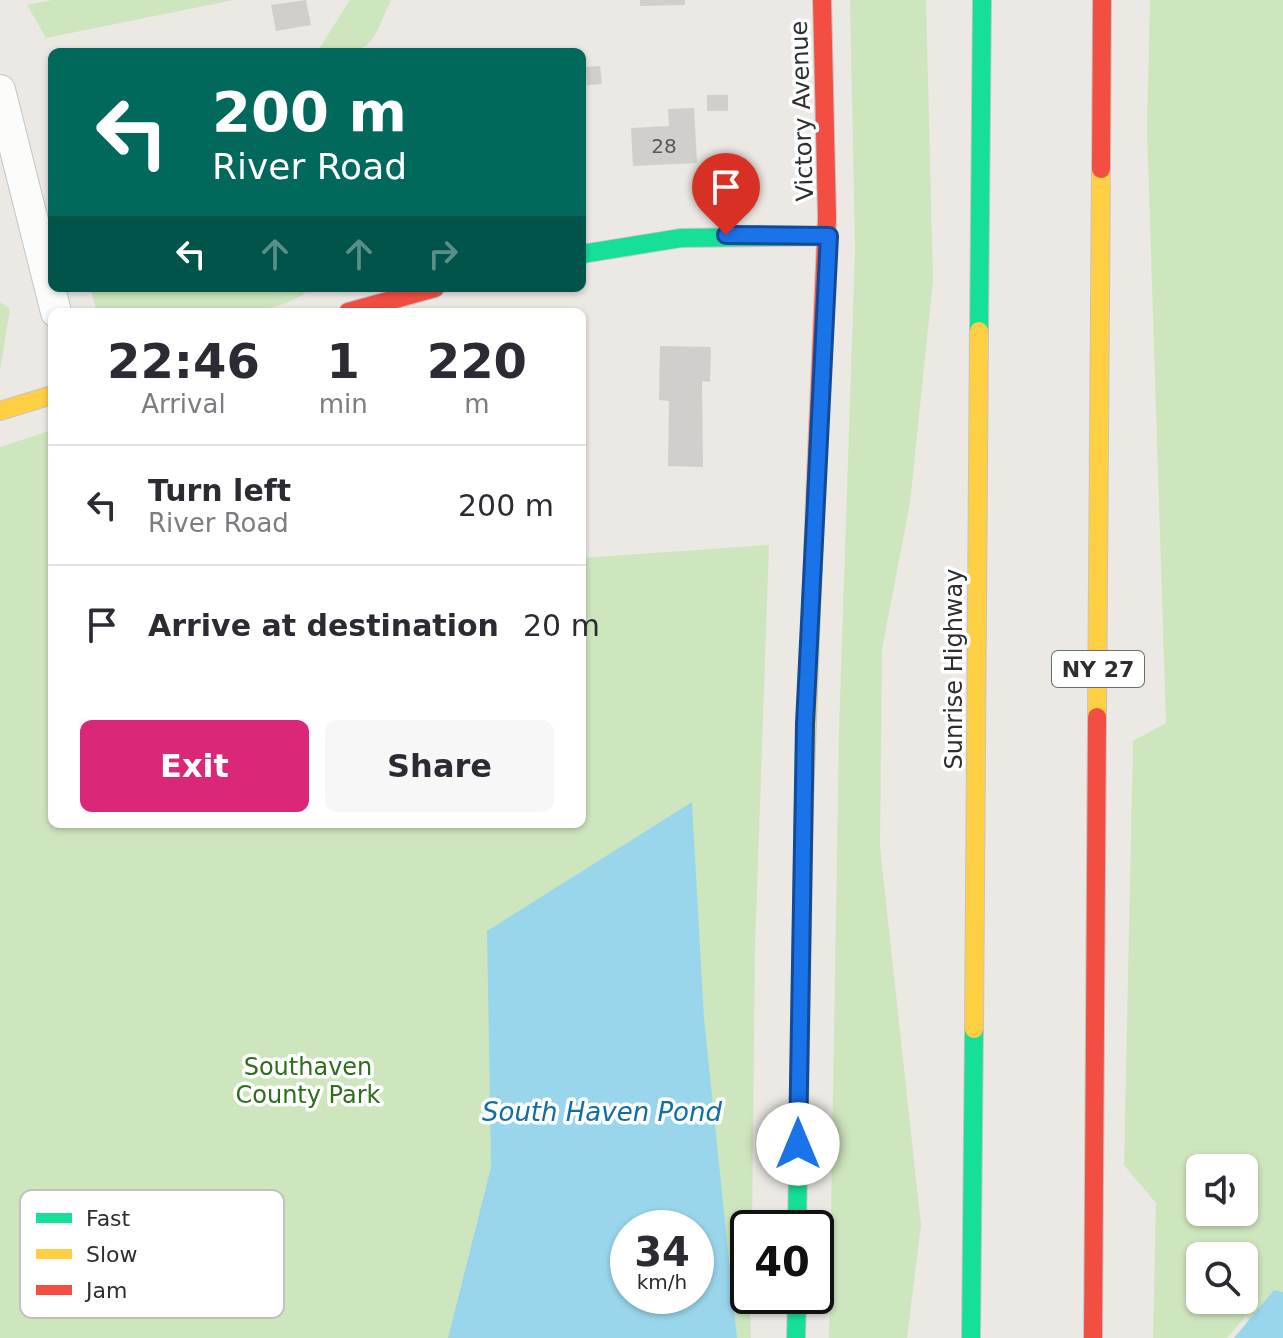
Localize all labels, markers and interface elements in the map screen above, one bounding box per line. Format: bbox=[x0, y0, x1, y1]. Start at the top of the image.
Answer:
street label: Victory Avenue bbox=[785, 20, 819, 202]
text: 200 m bbox=[212, 79, 407, 144]
icon: left bbox=[80, 80, 184, 184]
house number: 28 bbox=[651, 134, 677, 158]
text: River Road bbox=[212, 146, 407, 187]
pin bbox=[692, 153, 760, 235]
icon: arrive bbox=[704, 165, 748, 209]
icon: left bbox=[169, 232, 213, 276]
icon: ahead bbox=[253, 232, 297, 276]
icon: ahead bbox=[337, 232, 381, 276]
icon: right bbox=[421, 232, 465, 276]
text: 22:46 bbox=[107, 333, 260, 389]
text: 1 bbox=[327, 333, 360, 389]
text: 220 bbox=[427, 333, 527, 389]
text: Arrival bbox=[141, 389, 226, 419]
text: min bbox=[319, 389, 368, 419]
text: m bbox=[464, 389, 490, 419]
text: Turn left bbox=[148, 473, 291, 508]
icon: left bbox=[80, 483, 124, 527]
text: 200 m bbox=[458, 488, 554, 523]
text: River Road bbox=[148, 508, 289, 538]
street label: Sunrise Highway bbox=[940, 569, 968, 769]
icon: arrive bbox=[80, 603, 124, 647]
text: Arrive at destination bbox=[148, 608, 499, 643]
text: 20 m bbox=[523, 608, 600, 643]
road number: NY 27 bbox=[1052, 651, 1144, 687]
button: Exit bbox=[80, 720, 309, 812]
button: Share bbox=[325, 720, 554, 812]
park label: Southaven County Park bbox=[236, 1053, 381, 1109]
water label: South Haven Pond bbox=[482, 1097, 722, 1127]
position arrow bbox=[756, 1102, 840, 1186]
map controls bbox=[1186, 1154, 1258, 1314]
button: sound bbox=[1186, 1154, 1258, 1226]
legend bbox=[20, 1190, 284, 1318]
text: Fast bbox=[86, 1206, 131, 1231]
speed limit sign: 40 bbox=[730, 1210, 834, 1314]
text: 34 bbox=[634, 1229, 690, 1275]
text: Slow bbox=[86, 1242, 138, 1267]
button: search bbox=[1186, 1242, 1258, 1314]
text: km/h bbox=[637, 1270, 687, 1294]
text: Jam bbox=[84, 1278, 127, 1303]

